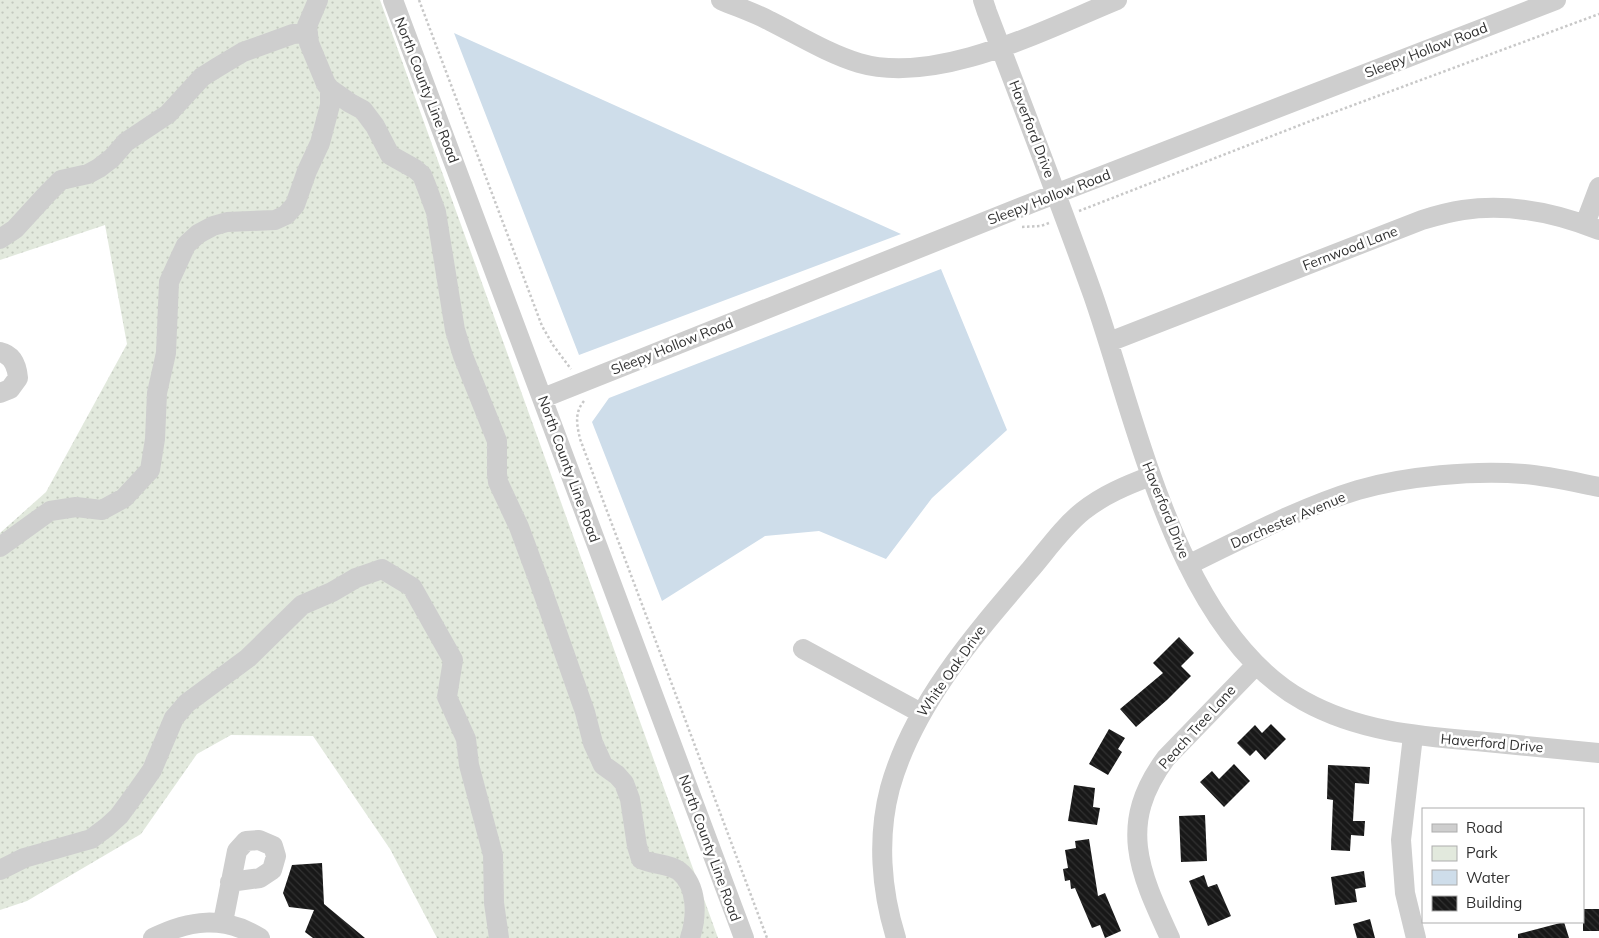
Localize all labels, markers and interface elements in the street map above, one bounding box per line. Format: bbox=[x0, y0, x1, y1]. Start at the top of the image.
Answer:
street label: North County Line Road bbox=[391, 14, 463, 166]
street label: Sleepy Hollow Road bbox=[1362, 18, 1490, 82]
street label: Haverford Drive bbox=[1005, 78, 1059, 180]
street label: Sleepy Hollow Road bbox=[985, 165, 1113, 229]
street label: Fernwood Lane bbox=[1300, 222, 1400, 274]
street label: Sleepy Hollow Road bbox=[608, 313, 736, 379]
street label: North County Line Road bbox=[534, 393, 604, 545]
street label: Haverford Drive bbox=[1138, 459, 1194, 561]
street label: Dorchester Avenue bbox=[1228, 488, 1348, 552]
street label: White Oak Drive bbox=[913, 622, 989, 720]
street label: Peach Tree Lane bbox=[1155, 681, 1239, 773]
street label: Haverford Drive bbox=[1440, 730, 1544, 756]
street label: North County Line Road bbox=[675, 772, 745, 924]
legend bbox=[1422, 808, 1584, 923]
text: Road bbox=[1466, 818, 1503, 837]
text: Park bbox=[1466, 843, 1498, 862]
text: Water bbox=[1466, 868, 1510, 887]
text: Building bbox=[1466, 893, 1522, 912]

